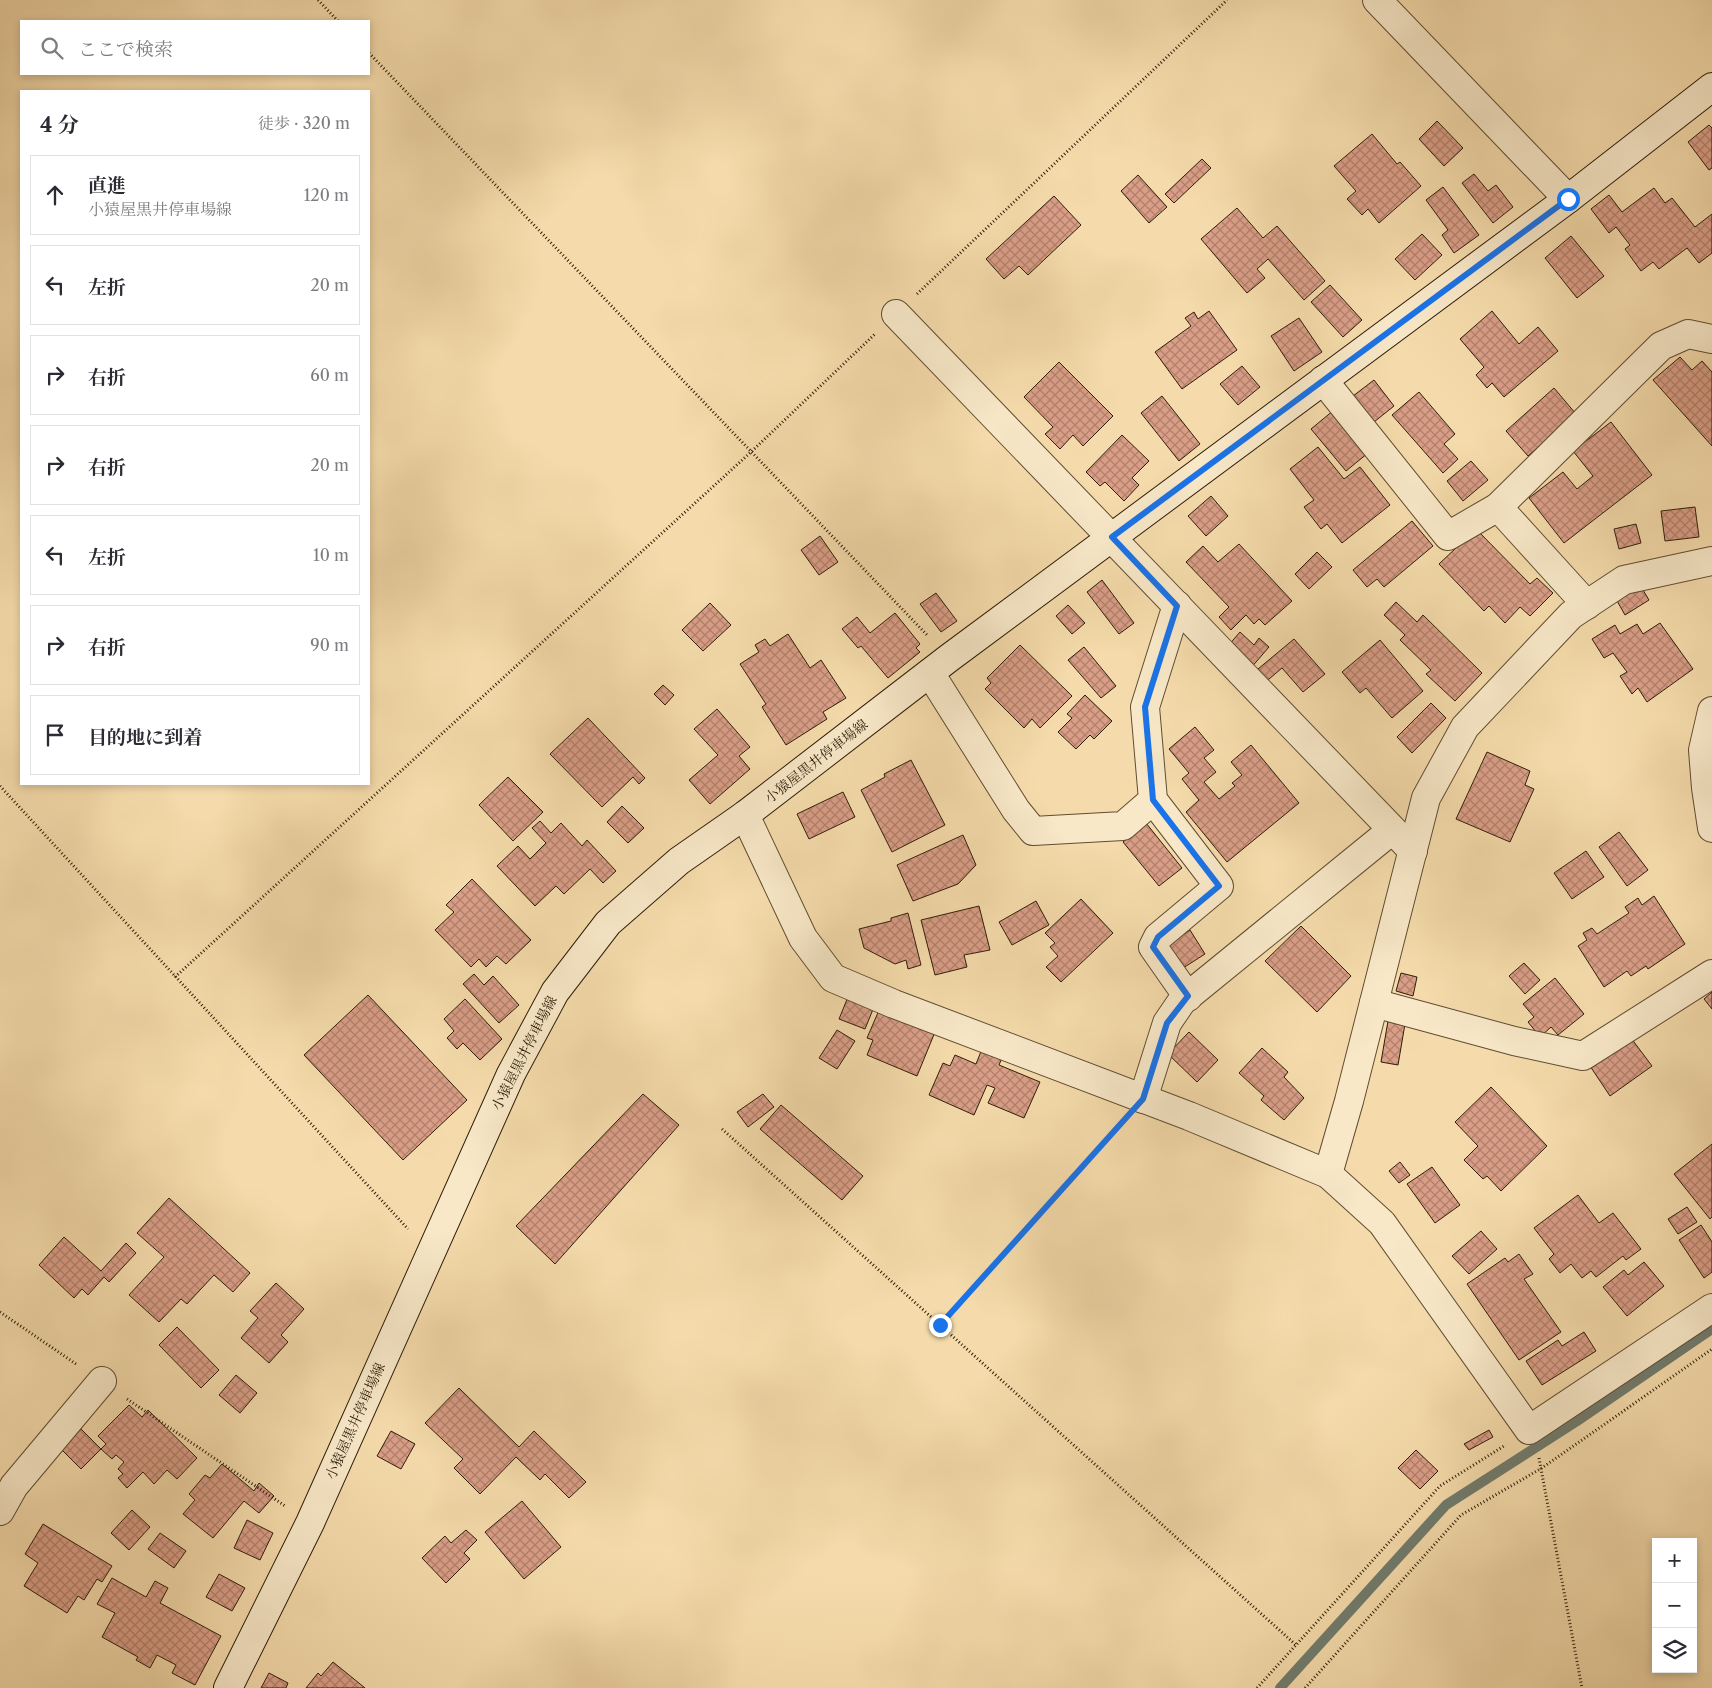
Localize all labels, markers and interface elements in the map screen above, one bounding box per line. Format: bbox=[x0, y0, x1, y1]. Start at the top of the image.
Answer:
search box bbox=[20, 20, 370, 75]
icon: search bbox=[38, 34, 66, 62]
text: ここで検索 bbox=[78, 38, 173, 61]
text: 4 分 bbox=[40, 112, 79, 137]
text: 徒歩 · 320 m bbox=[258, 113, 350, 133]
text: 直進 bbox=[88, 174, 126, 197]
icon: ahead bbox=[41, 181, 69, 209]
text: 120 m bbox=[304, 185, 349, 205]
route start bbox=[1557, 188, 1580, 211]
text: 小猿屋黒井停車場線 bbox=[88, 199, 232, 219]
icon: left bbox=[41, 271, 69, 299]
text: 20 m bbox=[310, 275, 349, 295]
text: 左折 bbox=[88, 276, 126, 299]
icon: right bbox=[41, 361, 69, 389]
text: 60 m bbox=[310, 365, 349, 385]
text: 右折 bbox=[88, 366, 126, 389]
icon: right bbox=[41, 451, 69, 479]
text: 20 m bbox=[310, 455, 349, 475]
text: 右折 bbox=[88, 456, 126, 479]
icon: left bbox=[41, 541, 69, 569]
text: 10 m bbox=[313, 545, 349, 565]
text: 左折 bbox=[88, 546, 126, 569]
icon: right bbox=[41, 631, 69, 659]
text: 90 m bbox=[310, 635, 349, 655]
text: 右折 bbox=[88, 636, 126, 659]
street label: 小猿屋黒井停車場線 bbox=[761, 715, 871, 807]
icon: arrive bbox=[41, 721, 69, 749]
text: 目的地に到着 bbox=[88, 726, 202, 749]
street label: 小猿屋黒井停車場線 bbox=[487, 993, 561, 1113]
route end bbox=[929, 1314, 952, 1337]
street label: 小猿屋黒井停車場線 bbox=[321, 1360, 389, 1482]
map controls bbox=[1652, 1538, 1697, 1673]
button: + bbox=[1652, 1538, 1697, 1583]
button: − bbox=[1652, 1583, 1697, 1628]
button: layers bbox=[1652, 1628, 1697, 1673]

